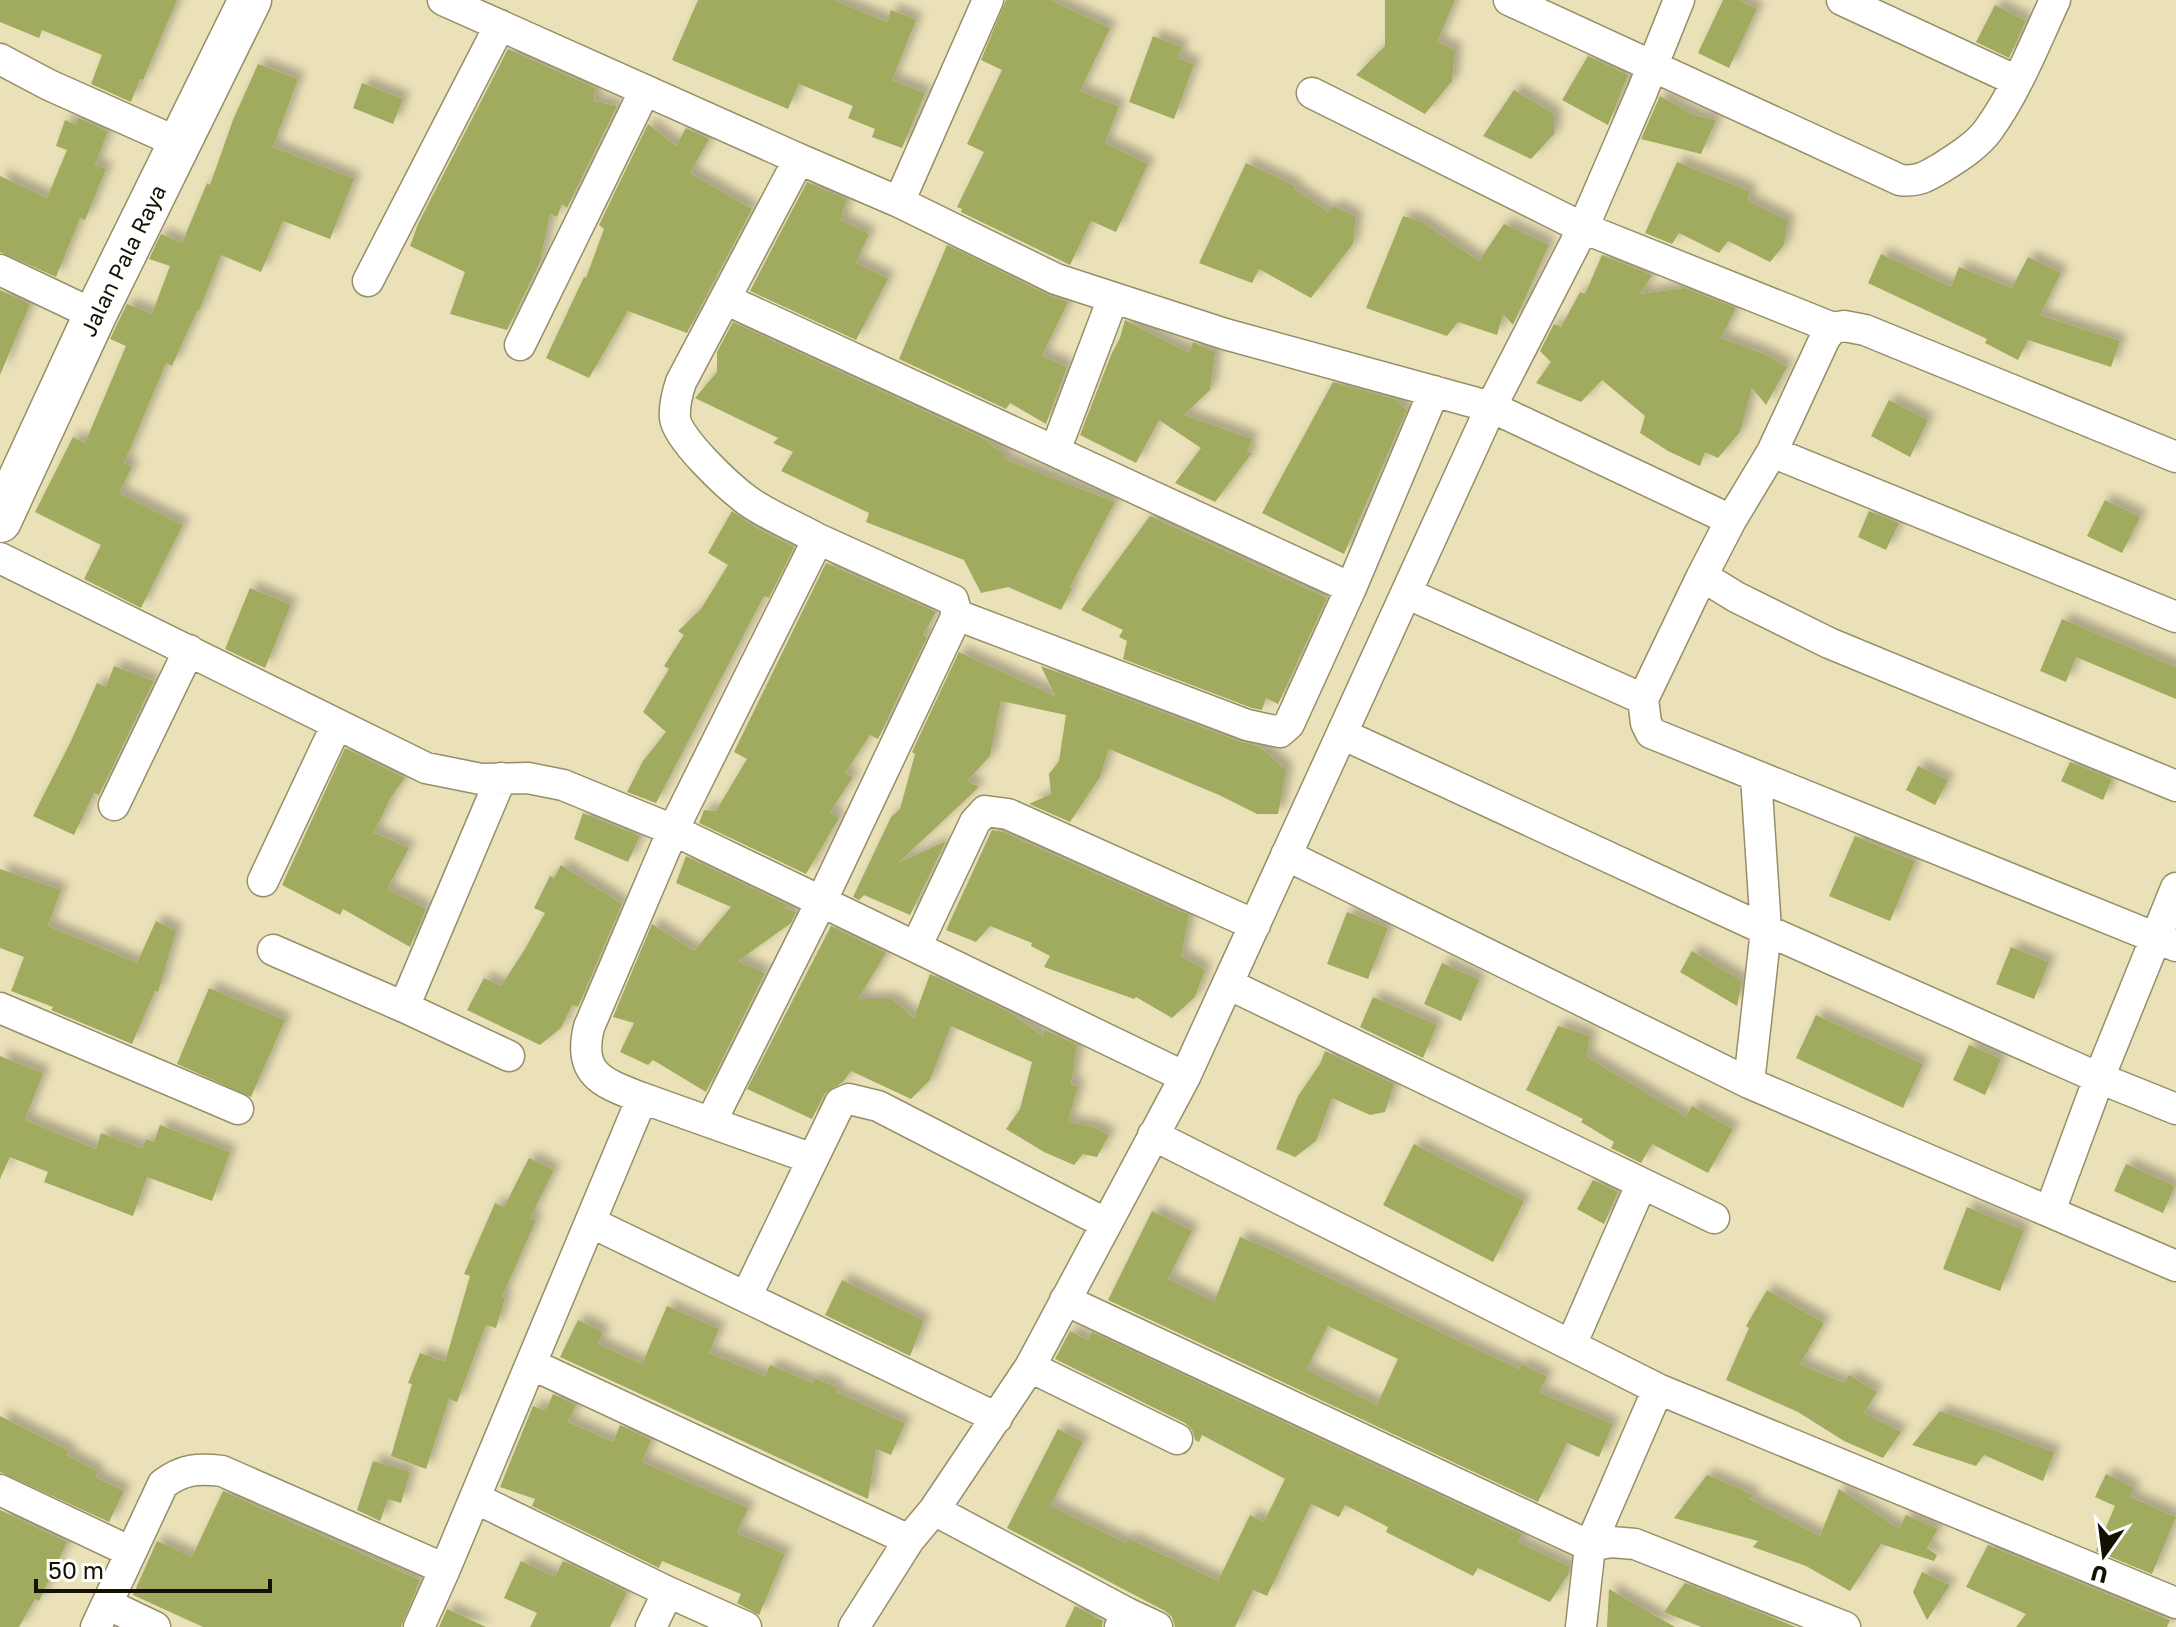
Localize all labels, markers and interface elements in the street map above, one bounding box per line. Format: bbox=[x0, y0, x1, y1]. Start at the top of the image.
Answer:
street label: Jalan Pala Raya bbox=[74, 180, 171, 340]
north arrow bbox=[2064, 1515, 2144, 1595]
scale bar bbox=[36, 1543, 270, 1593]
text: 50 m bbox=[48, 1555, 104, 1584]
text: U bbox=[2088, 1560, 2110, 1590]

